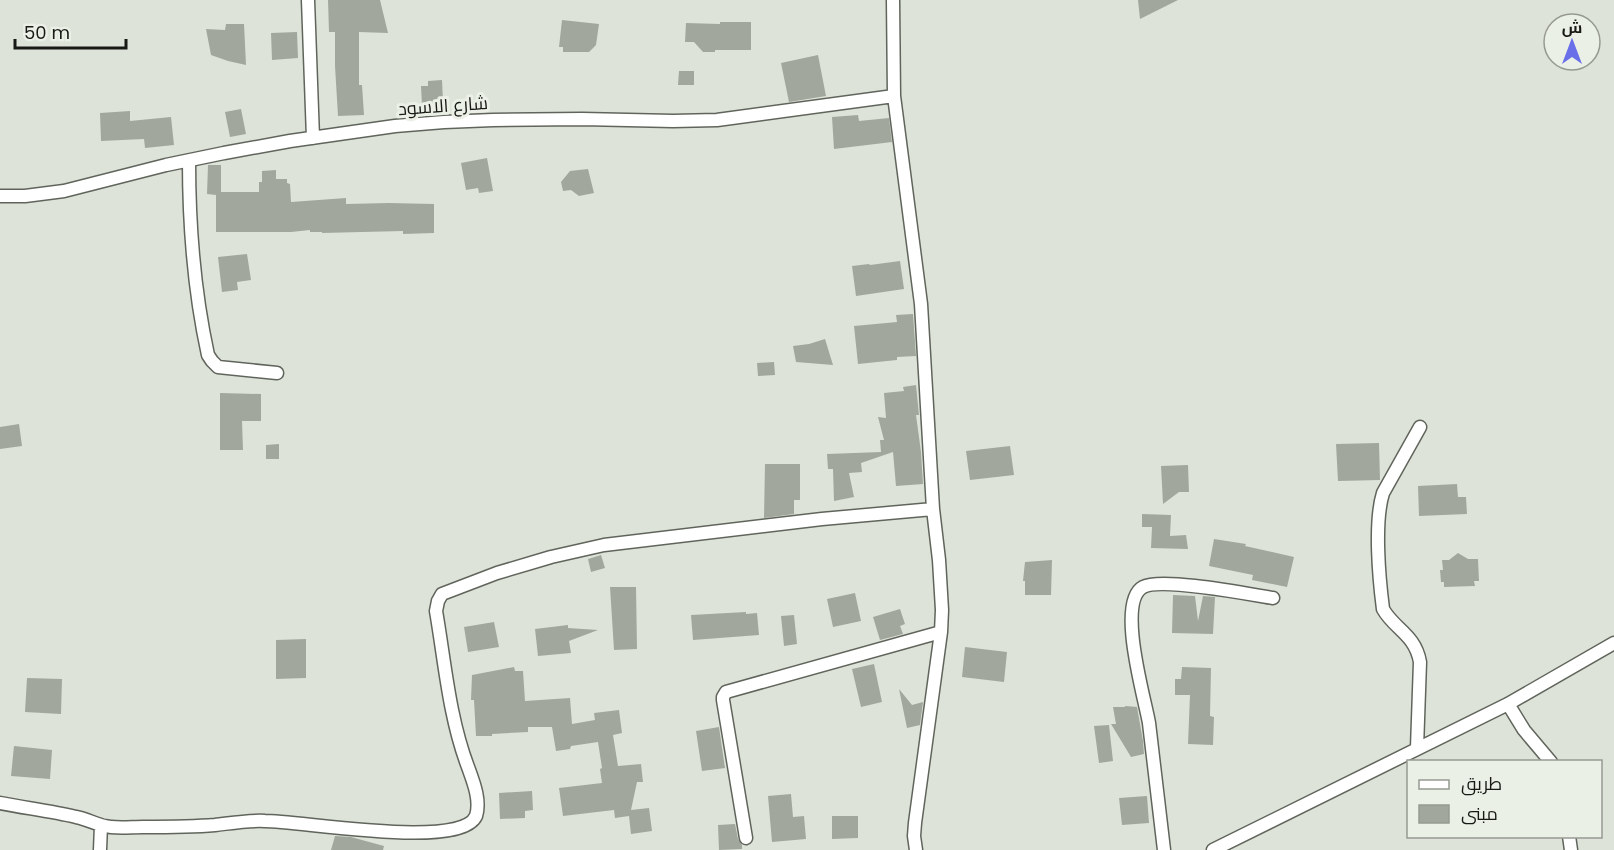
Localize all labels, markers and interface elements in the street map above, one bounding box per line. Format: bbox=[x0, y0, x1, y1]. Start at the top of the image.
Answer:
scale bar bbox=[15, 12, 126, 50]
north arrow bbox=[1542, 12, 1602, 72]
text: ش bbox=[1562, 16, 1582, 39]
text: 50 m bbox=[24, 20, 70, 45]
street label: شارع الاسود bbox=[397, 90, 489, 121]
legend bbox=[1407, 760, 1602, 838]
text: طريق bbox=[1461, 771, 1502, 796]
text: مبنى bbox=[1461, 801, 1498, 826]

